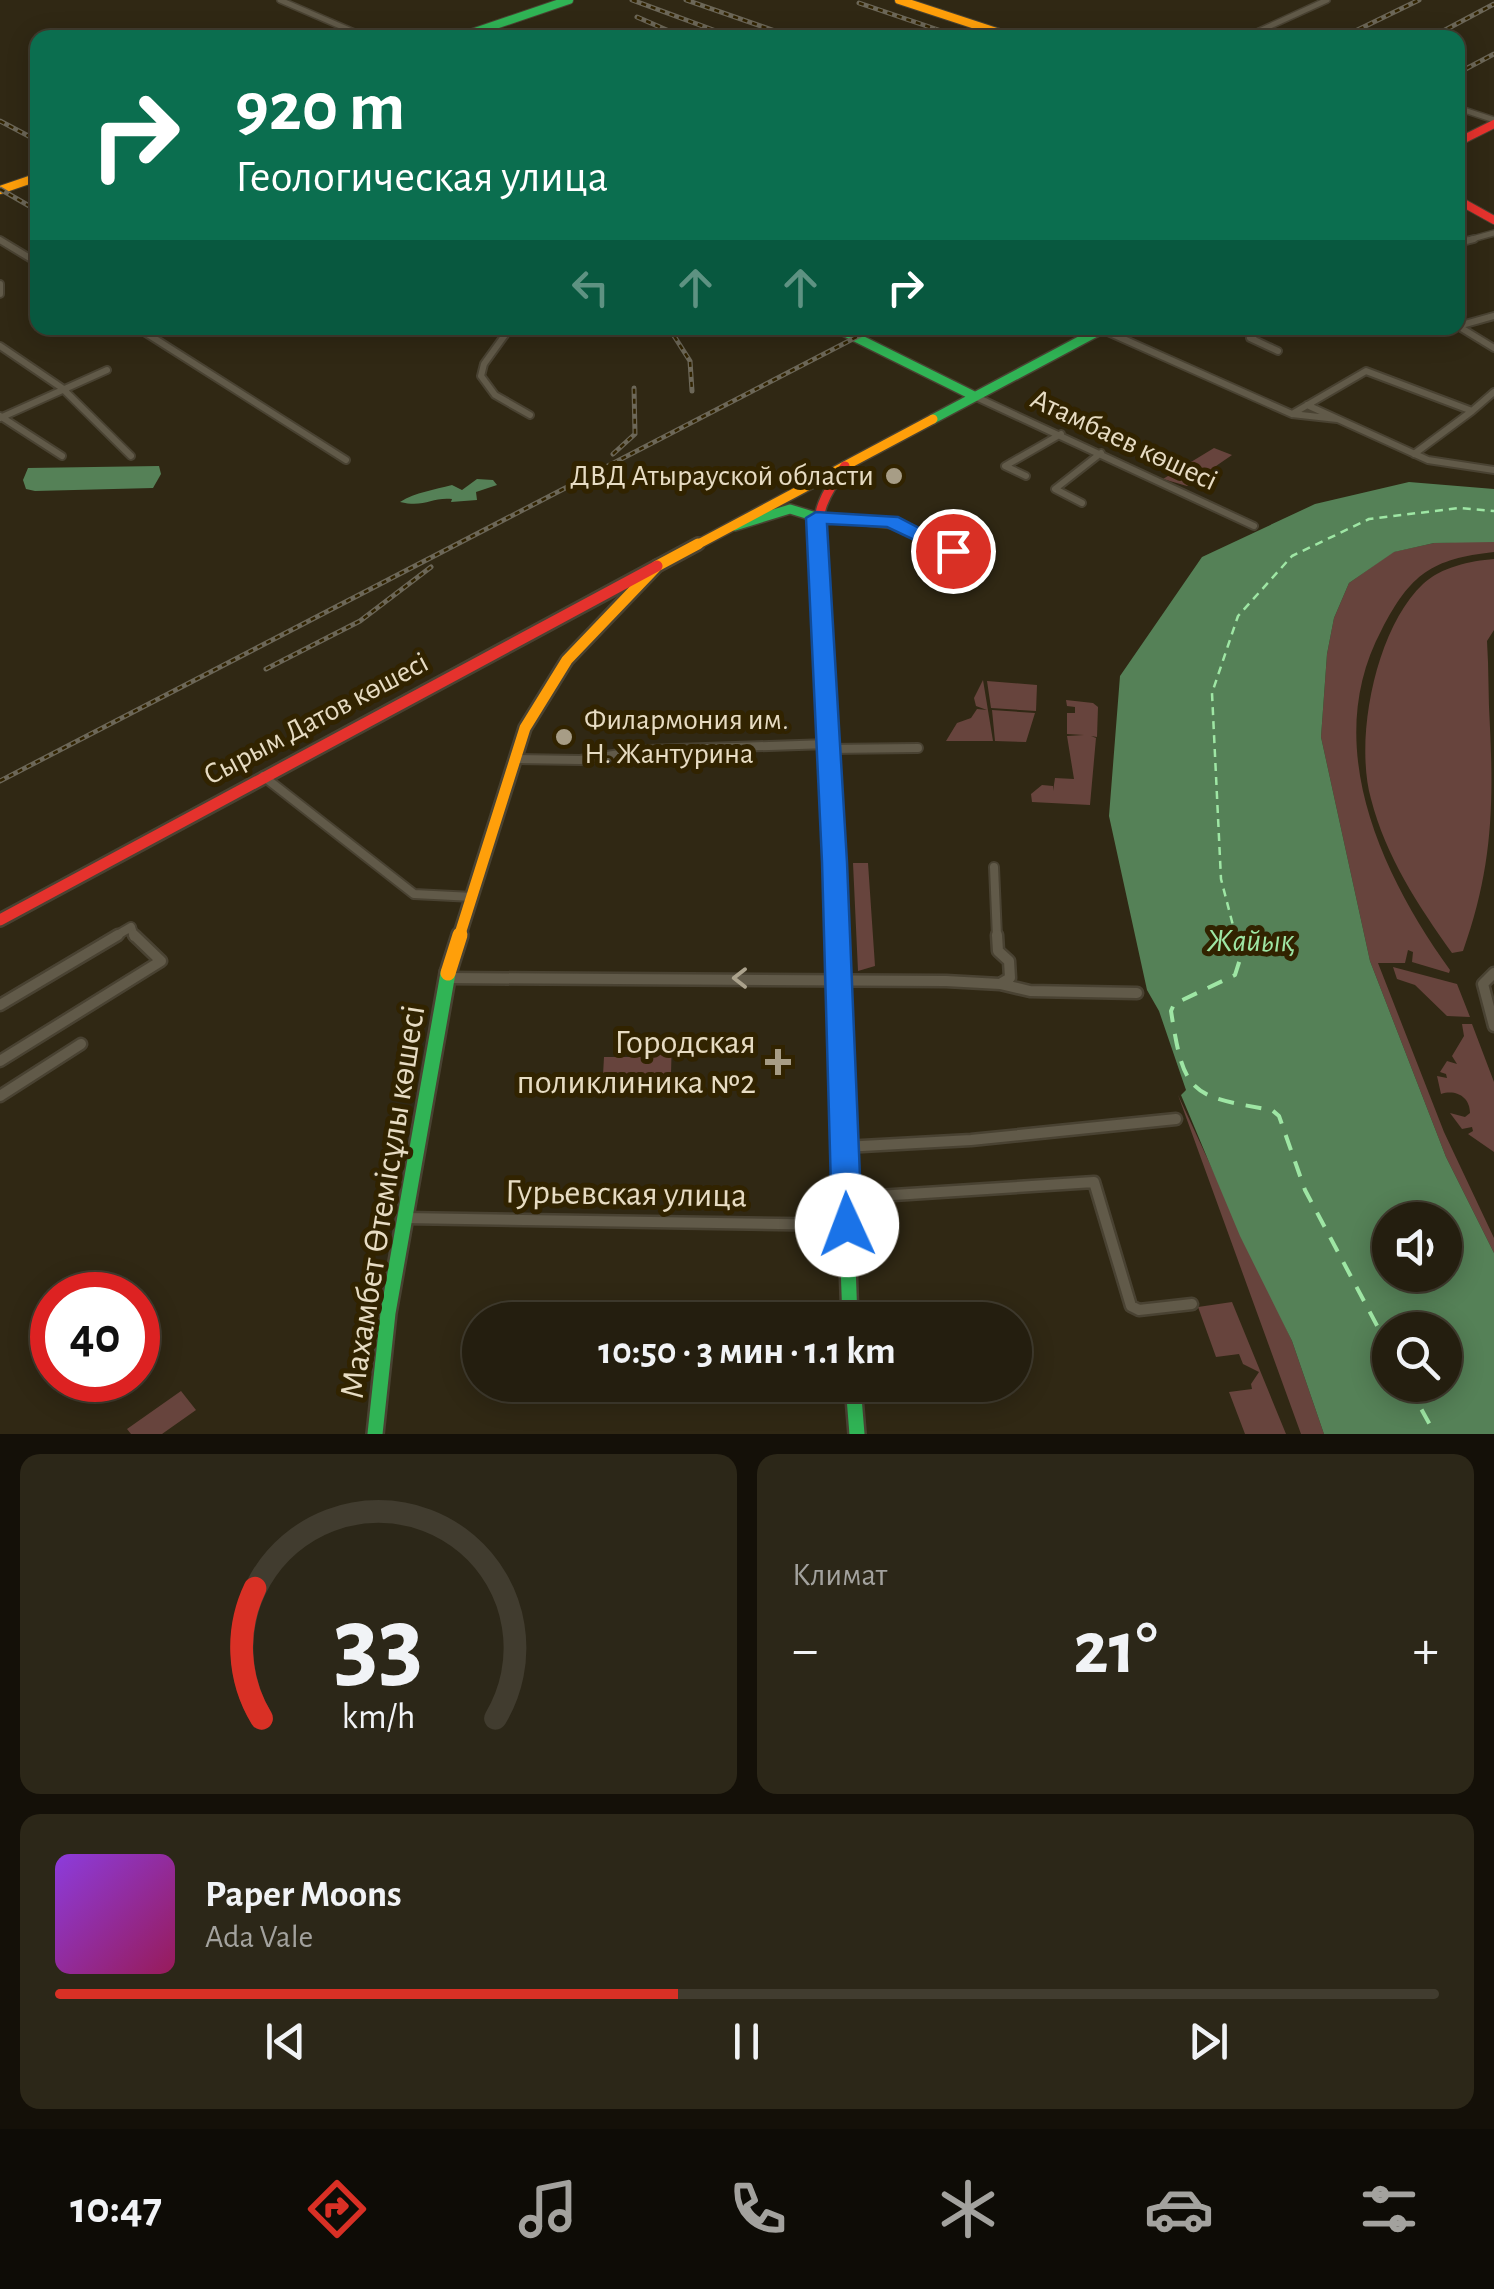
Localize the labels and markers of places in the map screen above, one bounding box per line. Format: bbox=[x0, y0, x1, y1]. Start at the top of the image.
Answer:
place label: ДВД Атырауской области bbox=[570, 461, 874, 491]
marker: ДВД Атырауской области bbox=[883, 465, 905, 487]
pin bbox=[911, 509, 996, 594]
place label: Филармония им. Н. Жантурина bbox=[584, 705, 789, 769]
marker: Филармония им. Н. Жантурина bbox=[553, 726, 575, 748]
place label: Городская поликлиника №2 bbox=[516, 1025, 756, 1100]
marker: Городская поликлиника №2 bbox=[765, 1049, 791, 1075]

